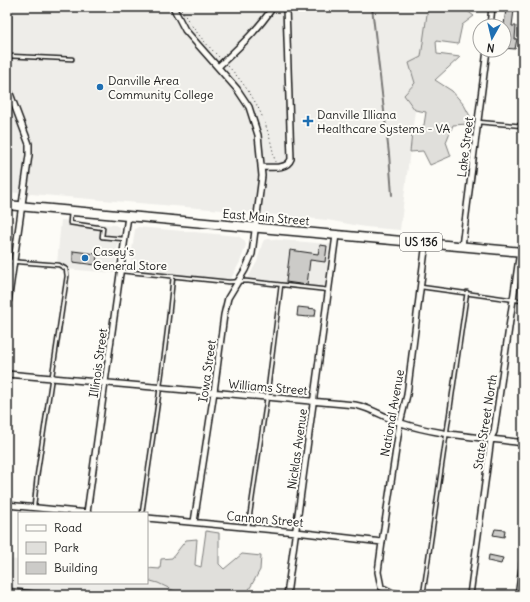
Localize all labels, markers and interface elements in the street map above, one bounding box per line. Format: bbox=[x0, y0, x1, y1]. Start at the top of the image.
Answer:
north arrow bbox=[472, 18, 512, 58]
text: N bbox=[486, 40, 495, 55]
place label: Danville Area Community College bbox=[108, 73, 213, 102]
marker: Danville Area Community College bbox=[95, 82, 105, 92]
place label: Danville Illiana Healthcare Systems - VA bbox=[317, 107, 451, 136]
marker: Danville Illiana Healthcare Systems - VA bbox=[302, 115, 314, 127]
street label: Lake Street bbox=[454, 116, 476, 178]
street label: East Main Street bbox=[222, 206, 310, 228]
road number: US 136 bbox=[400, 233, 442, 251]
place label: Casey's General Store bbox=[93, 244, 167, 273]
marker: Casey's General Store bbox=[80, 253, 90, 263]
street label: Illinois Street bbox=[86, 327, 110, 399]
street label: Iowa Street bbox=[195, 339, 219, 403]
street label: National Avenue bbox=[377, 368, 407, 458]
street label: State Street North bbox=[470, 373, 500, 471]
street label: Williams Street bbox=[228, 376, 308, 398]
street label: Nicklas Avenue bbox=[284, 408, 310, 490]
street label: Cannon Street bbox=[226, 508, 304, 530]
legend bbox=[18, 512, 148, 584]
text: Road bbox=[54, 520, 82, 535]
text: Park bbox=[54, 540, 79, 555]
text: Building bbox=[54, 560, 98, 575]

